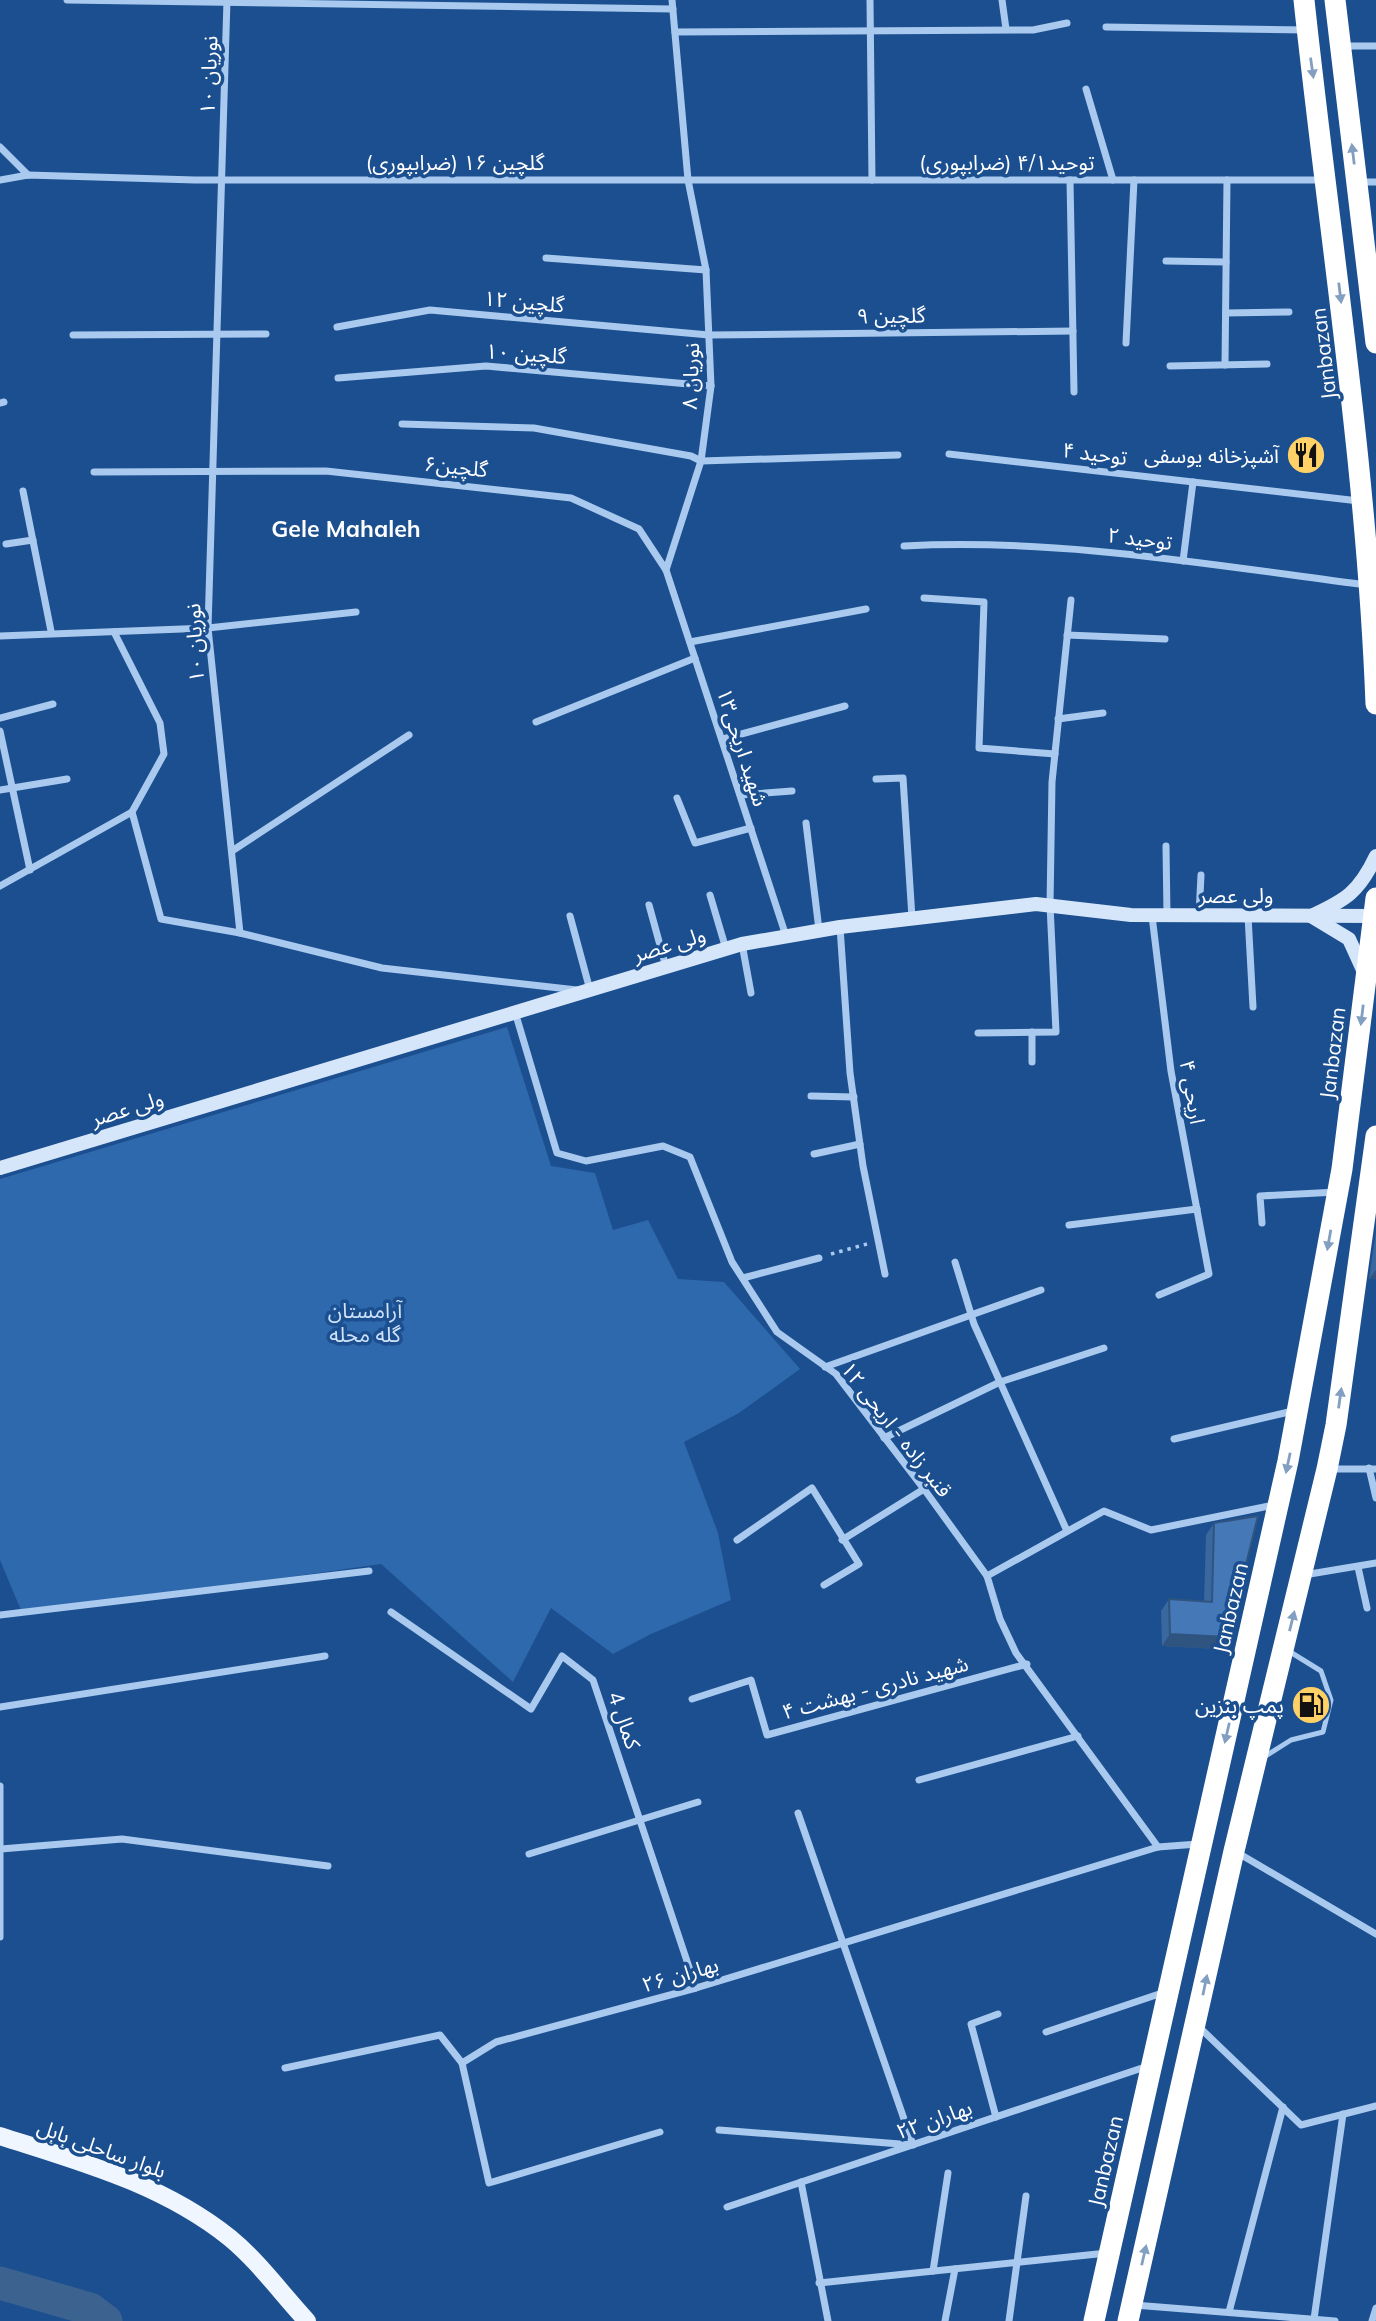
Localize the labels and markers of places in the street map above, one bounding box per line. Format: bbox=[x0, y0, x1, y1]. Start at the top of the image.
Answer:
restaurant icon: آشپزخانه یوسفی bbox=[1285, 434, 1327, 476]
place label: آشپزخانه یوسفی bbox=[1144, 442, 1280, 469]
fuel station icon: پمپ بنزین bbox=[1290, 1684, 1332, 1726]
place label: پمپ بنزین bbox=[1195, 1692, 1284, 1720]

